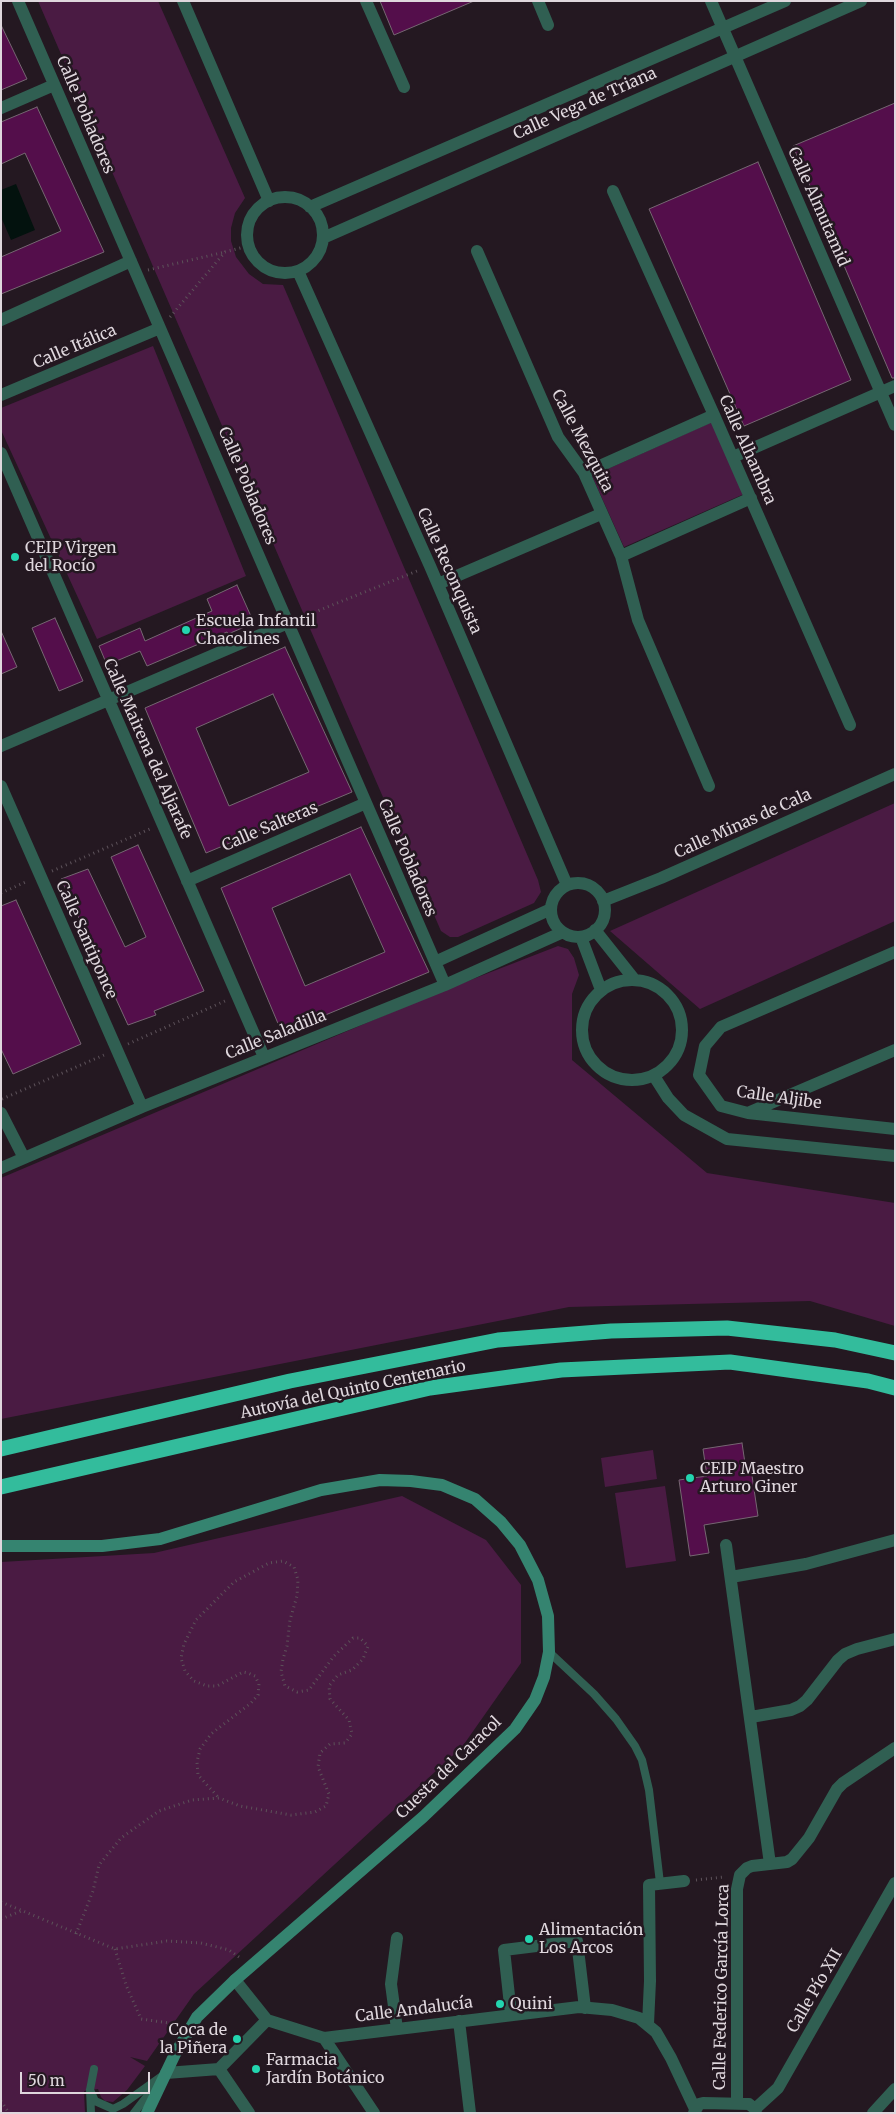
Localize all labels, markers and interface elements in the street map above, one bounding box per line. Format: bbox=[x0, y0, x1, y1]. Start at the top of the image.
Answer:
street label: Calle Pobladores bbox=[52, 53, 118, 177]
street label: Calle Vega de Triana bbox=[510, 64, 660, 144]
street label: Calle Almutamid bbox=[783, 144, 853, 270]
street label: Calle Itálica bbox=[31, 321, 119, 373]
street label: Calle Mezquita bbox=[547, 386, 617, 496]
street label: Calle Alhambra bbox=[714, 392, 780, 508]
street label: Calle Pobladores bbox=[214, 424, 280, 548]
street label: Calle Reconquista bbox=[413, 505, 485, 637]
place label: CEIP Virgen del Rocío bbox=[25, 538, 117, 576]
marker: CEIP Virgen del Rocío bbox=[9, 551, 21, 563]
place label: Escuela Infantil Chacolines bbox=[196, 611, 316, 649]
marker: Escuela Infantil Chacolines bbox=[180, 624, 192, 636]
street label: Calle Mairena del Aljarafe bbox=[98, 656, 196, 842]
street label: Calle Minas de Cala bbox=[672, 785, 814, 863]
street label: Calle Pobladores bbox=[374, 796, 440, 920]
street label: Calle Salteras bbox=[219, 798, 321, 856]
street label: Calle Santiponce bbox=[51, 878, 121, 1002]
street label: Calle Saladilla bbox=[223, 1006, 329, 1064]
street label: Calle Aljibe bbox=[735, 1083, 823, 1113]
street label: Autovía del Quinto Centenario bbox=[239, 1357, 467, 1423]
place label: CEIP Maestro Arturo Giner bbox=[700, 1459, 804, 1497]
marker: CEIP Maestro Arturo Giner bbox=[684, 1472, 696, 1484]
street label: Cuesta del Caracol bbox=[392, 1713, 506, 1823]
street label: Calle Federico García Lorca bbox=[711, 1884, 733, 2090]
place label: Alimentación Los Arcos bbox=[539, 1920, 643, 1958]
marker: Alimentación Los Arcos bbox=[523, 1933, 535, 1945]
street label: Calle Pío XII bbox=[783, 1946, 847, 2036]
street label: Calle Andalucía bbox=[354, 1993, 474, 2027]
place label: Quini bbox=[510, 1994, 553, 2014]
marker: Quini bbox=[494, 1998, 506, 2010]
place label: Coca de la Piñera bbox=[160, 2020, 227, 2058]
marker: Coca de la Piñera bbox=[231, 2033, 243, 2045]
place label: Farmacia Jardín Botánico bbox=[266, 2050, 384, 2088]
scale bar bbox=[22, 2062, 152, 2094]
marker: Farmacia Jardín Botánico bbox=[250, 2063, 262, 2075]
text: 50 m bbox=[28, 2071, 65, 2090]

